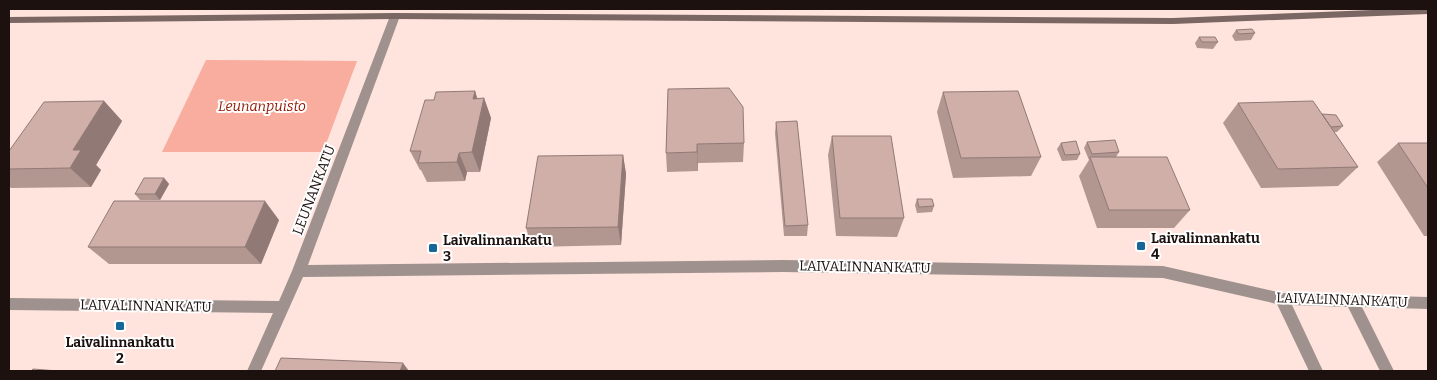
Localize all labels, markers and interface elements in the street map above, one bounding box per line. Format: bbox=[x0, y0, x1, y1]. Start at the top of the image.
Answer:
park label: Leunanpuisto bbox=[218, 98, 306, 115]
street label: LEUNANKATU bbox=[289, 142, 339, 237]
place label: Laivalinnankatu 4 bbox=[1151, 230, 1260, 263]
place label: Laivalinnankatu 3 bbox=[443, 232, 552, 265]
marker: Laivalinnankatu 4 bbox=[1135, 240, 1147, 252]
marker: Laivalinnankatu 3 bbox=[427, 242, 439, 254]
street label: LAIVALINNANKATU bbox=[799, 257, 931, 277]
street label: LAIVALINNANKATU bbox=[1276, 289, 1409, 311]
street label: LAIVALINNANKATU bbox=[80, 296, 212, 316]
marker: Laivalinnankatu 2 bbox=[114, 320, 126, 332]
place label: Laivalinnankatu 2 bbox=[66, 334, 175, 367]

